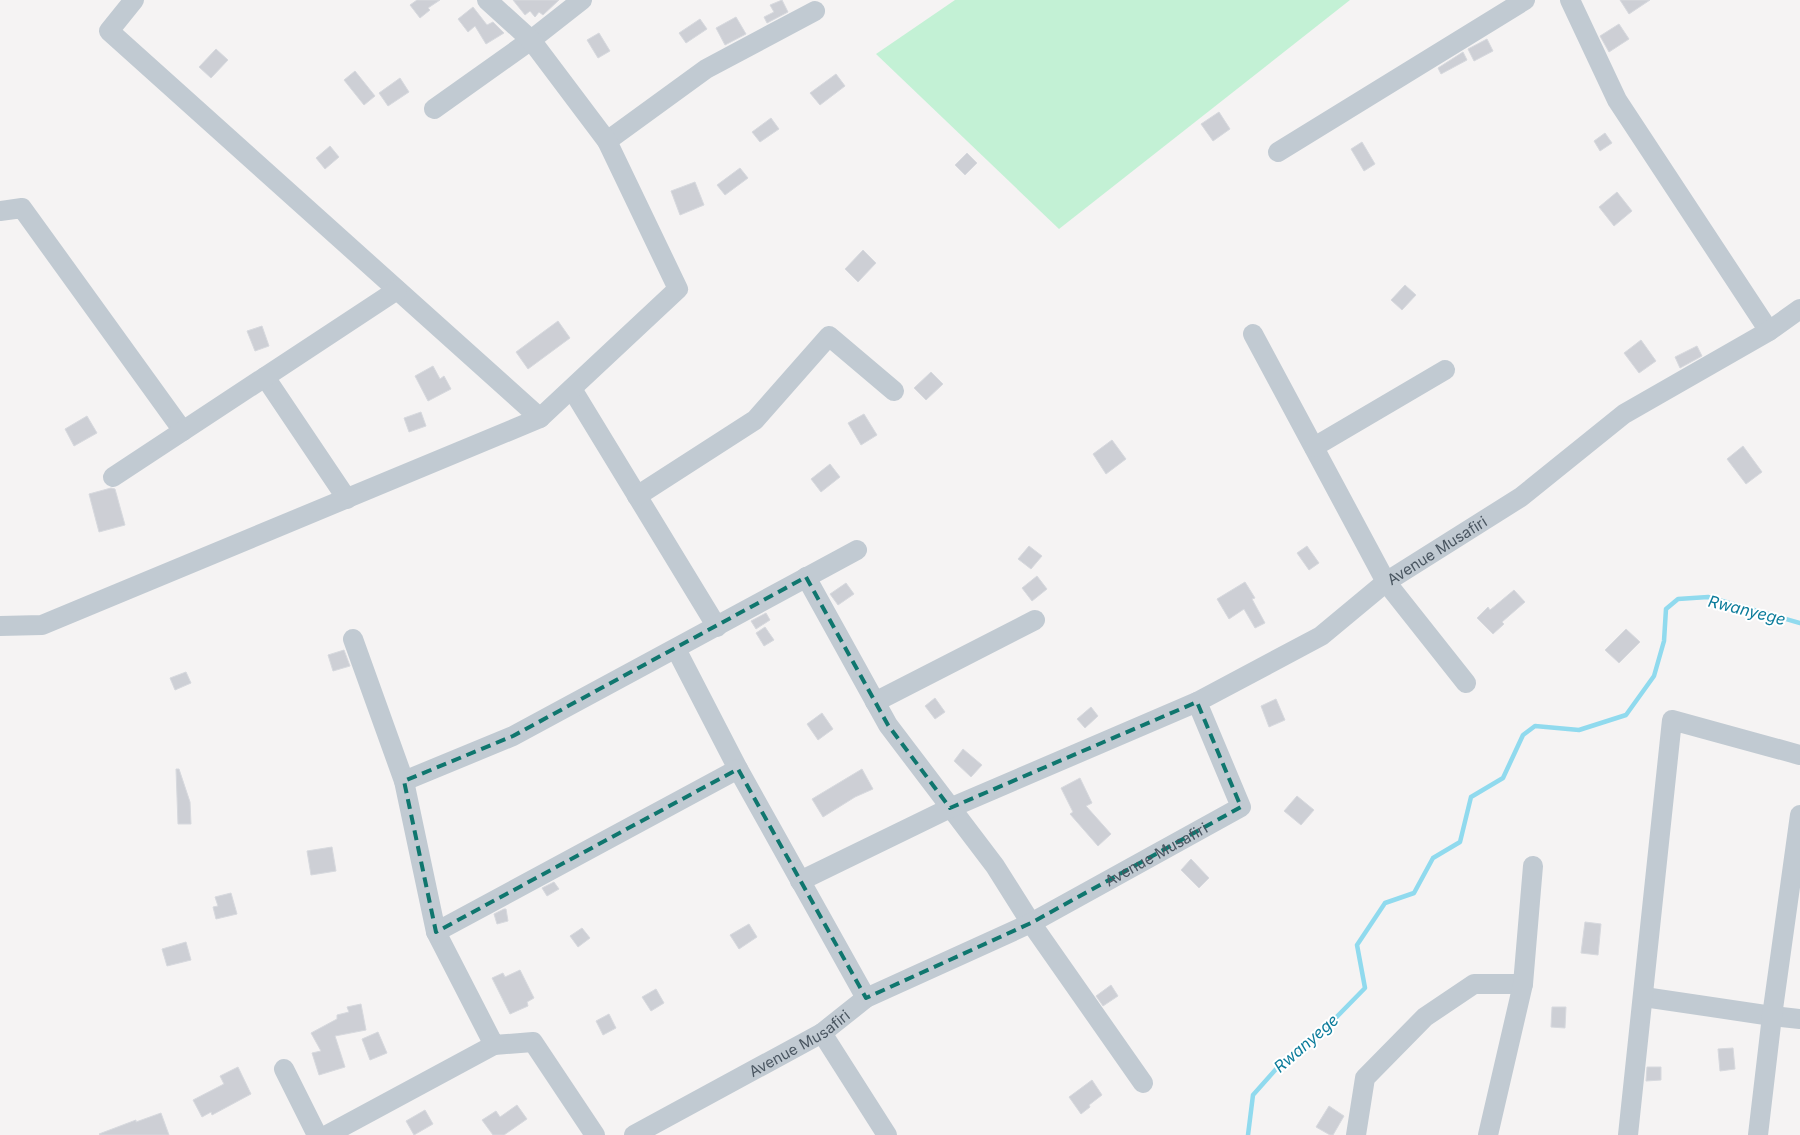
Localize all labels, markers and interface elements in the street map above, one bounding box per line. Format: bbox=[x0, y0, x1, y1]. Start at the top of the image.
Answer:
street label: Avenue Musafiri bbox=[1383, 512, 1490, 589]
water label: Rwanyege bbox=[1706, 591, 1788, 629]
street label: Avenue Musafiri bbox=[1101, 818, 1211, 890]
street label: Avenue Musafiri bbox=[745, 1005, 853, 1081]
water label: Rwanyege bbox=[1270, 1010, 1342, 1076]

